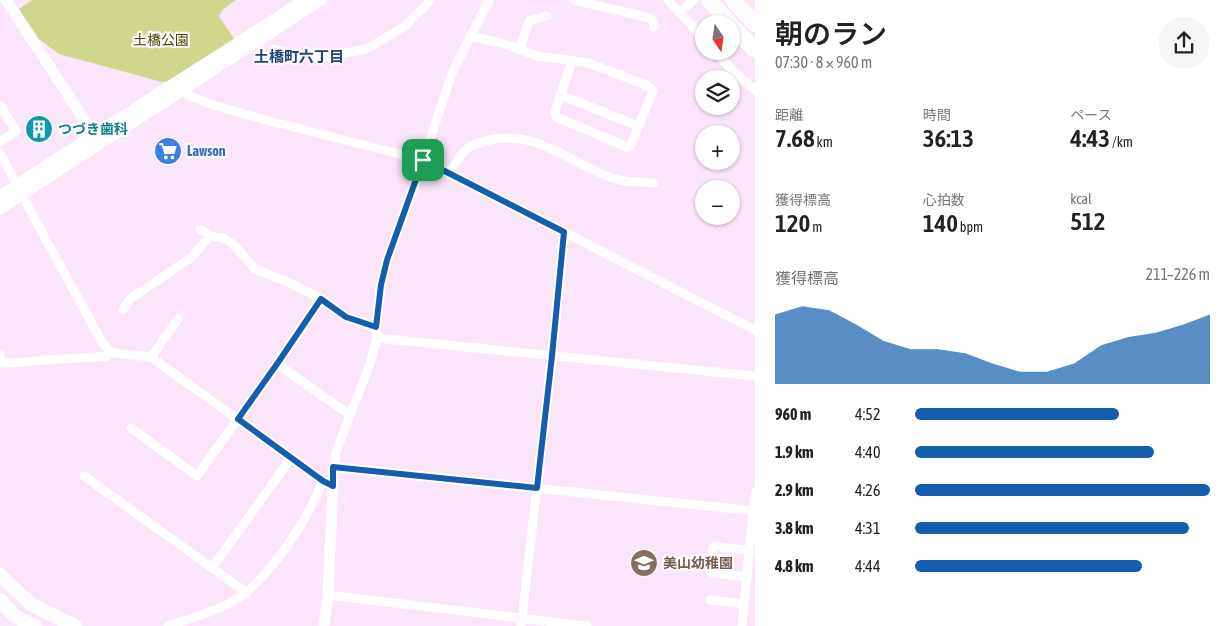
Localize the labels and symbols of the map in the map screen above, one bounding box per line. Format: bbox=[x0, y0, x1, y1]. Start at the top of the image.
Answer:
north arrow bbox=[695, 15, 740, 60]
park label: 土橋公園 bbox=[133, 32, 189, 48]
district label: 土橋町六丁目 bbox=[254, 48, 344, 65]
building icon: つづき歯科 bbox=[24, 114, 54, 144]
place label: つづき歯科 bbox=[58, 121, 128, 137]
supermarket icon: Lawson bbox=[153, 136, 183, 166]
pin bbox=[402, 139, 444, 181]
place label: Lawson bbox=[187, 143, 226, 159]
school or university icon: 美山幼稚園 bbox=[629, 548, 659, 578]
place label: 美山幼稚園 bbox=[663, 555, 733, 571]

